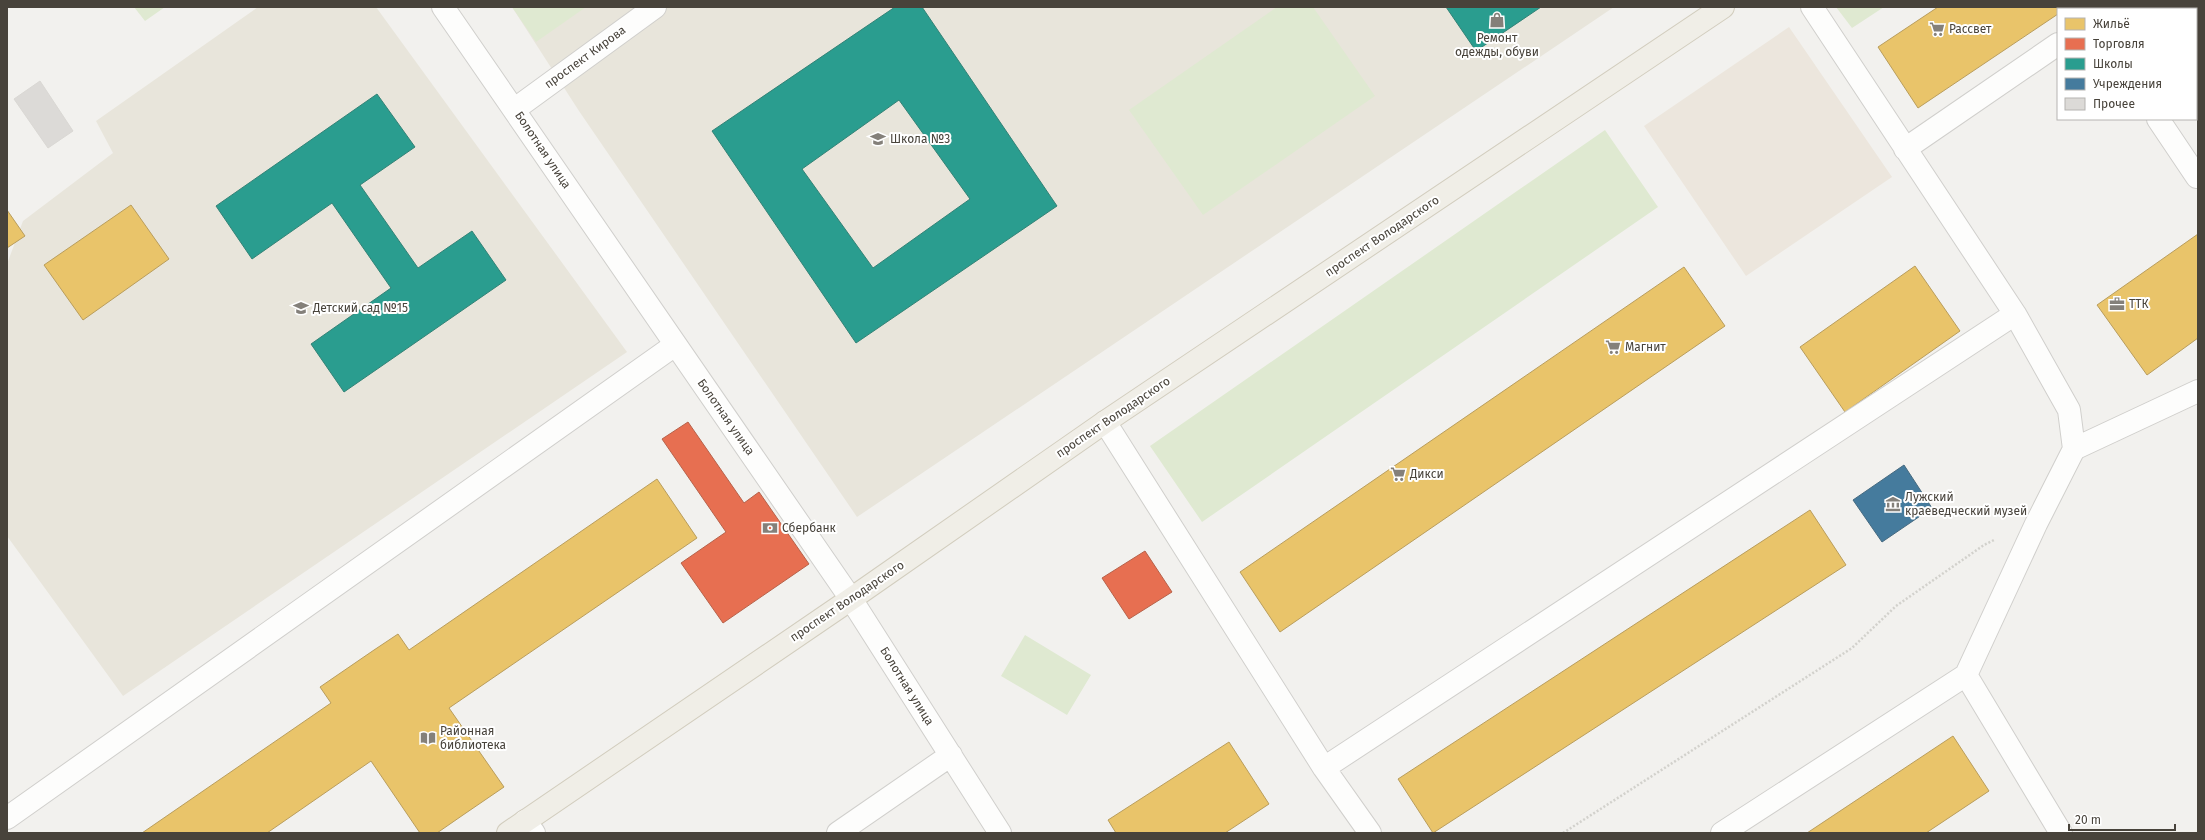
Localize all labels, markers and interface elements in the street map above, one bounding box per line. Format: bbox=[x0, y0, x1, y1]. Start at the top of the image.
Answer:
legend bbox=[2057, 8, 2197, 120]
shop icon: Ремонт одежды, обуви bbox=[1488, 11, 1506, 29]
text: Жильё bbox=[2093, 17, 2130, 31]
supermarket icon: Рассвет bbox=[1928, 20, 1946, 38]
place label: Рассвет bbox=[1949, 22, 1992, 36]
street label: проспект Кирова bbox=[542, 23, 628, 91]
place label: Ремонт одежды, обуви bbox=[1455, 31, 1539, 59]
text: Торговля bbox=[2093, 37, 2145, 51]
text: Школы bbox=[2093, 57, 2133, 71]
text: Учреждения bbox=[2093, 77, 2162, 91]
text: Прочее bbox=[2093, 97, 2135, 111]
street label: Болотная улица bbox=[512, 109, 574, 191]
school or university icon: Школа №3 bbox=[869, 130, 887, 148]
place label: Школа №3 bbox=[890, 132, 950, 146]
street label: проспект Володарского bbox=[1322, 193, 1442, 279]
office icon: ТТК bbox=[2108, 295, 2126, 313]
place label: ТТК bbox=[2129, 297, 2148, 311]
school or university icon: Детский сад №15 bbox=[292, 299, 310, 317]
place label: Детский сад №15 bbox=[312, 301, 408, 315]
supermarket icon: Магнит bbox=[1604, 338, 1622, 356]
place label: Магнит bbox=[1625, 340, 1666, 354]
street label: проспект Володарского bbox=[1053, 374, 1173, 460]
street label: Болотная улица bbox=[695, 376, 757, 458]
supermarket icon: Дикси bbox=[1389, 465, 1407, 483]
place label: Дикси bbox=[1409, 467, 1444, 481]
place label: Лужский краеведческий музей bbox=[1905, 490, 2027, 518]
museum icon: Лужский краеведческий музей bbox=[1884, 495, 1902, 513]
bank icon: Сбербанк bbox=[761, 519, 779, 537]
place label: Сбербанк bbox=[782, 521, 837, 535]
street label: проспект Володарского bbox=[787, 558, 907, 644]
street label: Болотная улица bbox=[877, 644, 937, 728]
place label: Районная библиотека bbox=[440, 724, 506, 752]
library icon: Районная библиотека bbox=[419, 729, 437, 747]
scale bar bbox=[2069, 806, 2175, 832]
text: 20 m bbox=[2075, 813, 2101, 827]

